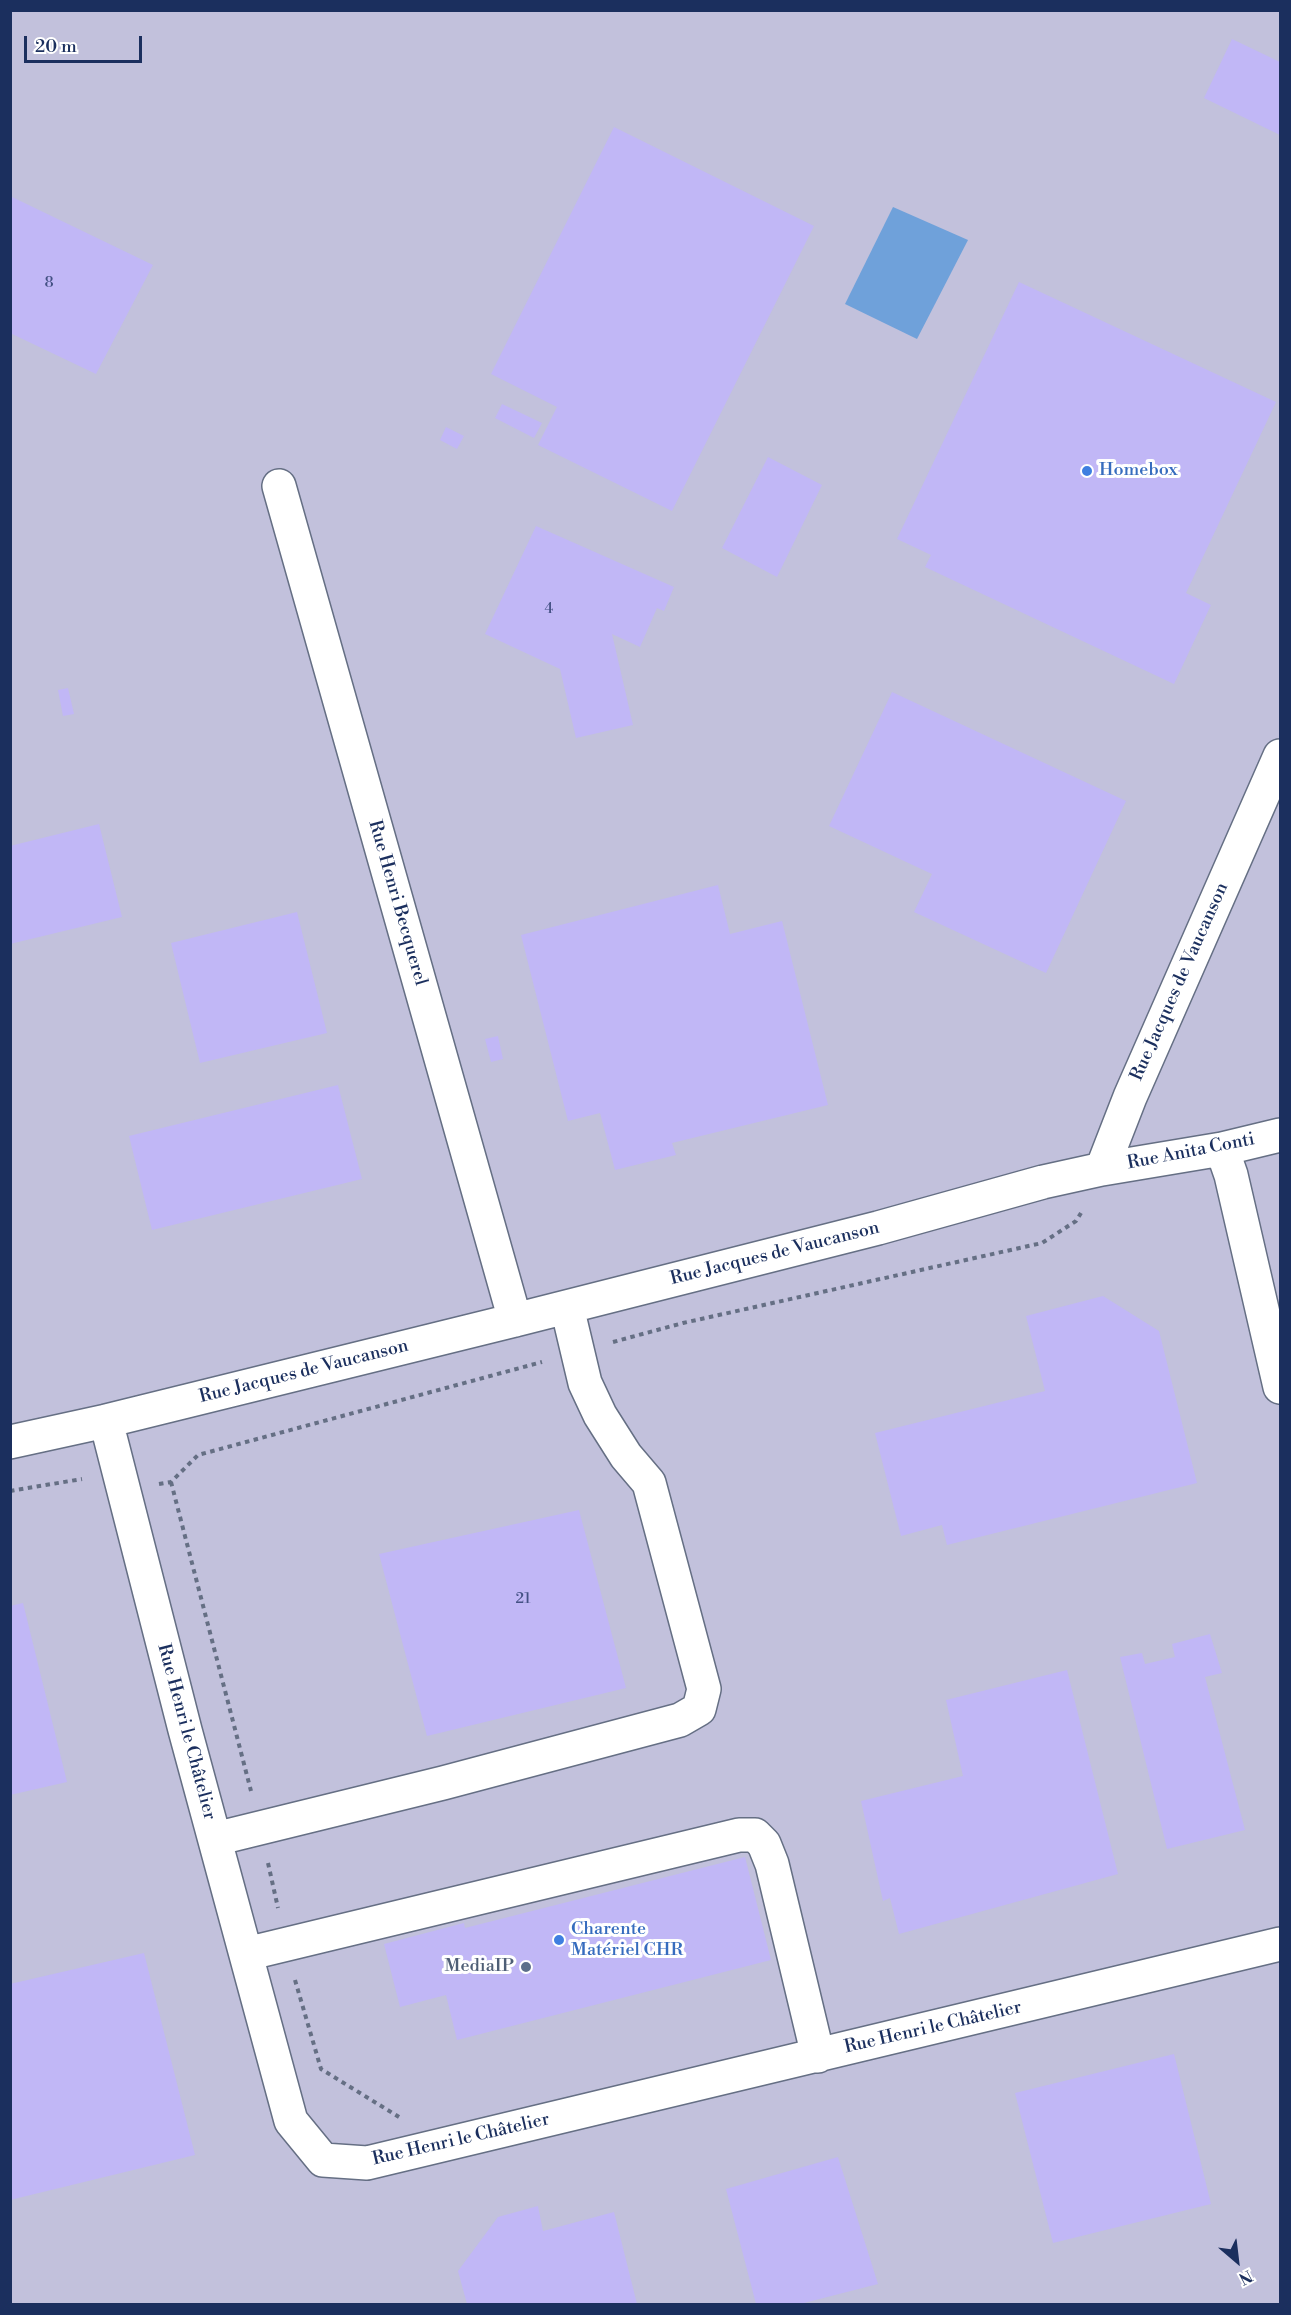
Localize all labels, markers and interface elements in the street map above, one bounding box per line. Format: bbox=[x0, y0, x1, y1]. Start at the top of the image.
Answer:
scale bar bbox=[27, 24, 146, 62]
text: 20 m bbox=[35, 35, 77, 58]
house number: 8 bbox=[44, 274, 54, 292]
place label: Homebox bbox=[1099, 460, 1178, 482]
marker: Homebox bbox=[1080, 464, 1094, 478]
house number: 4 bbox=[545, 600, 553, 618]
street label: Rue Henri Becquerel bbox=[363, 818, 431, 988]
street label: Rue Jacques de Vaucanson bbox=[1126, 880, 1234, 1084]
street label: Rue Anita Conti bbox=[1125, 1129, 1257, 1175]
street label: Rue Jacques de Vaucanson bbox=[668, 1218, 882, 1290]
street label: Rue Jacques de Vaucanson bbox=[197, 1336, 411, 1408]
house number: 21 bbox=[515, 1590, 531, 1608]
street label: Rue Henri le Châtelier bbox=[152, 1642, 220, 1822]
place label: Charente Matériel CHR bbox=[571, 1919, 683, 1962]
marker: Charente Matériel CHR bbox=[552, 1933, 566, 1947]
place label: MediaIP bbox=[445, 1956, 514, 1978]
marker: MediaIP bbox=[519, 1960, 533, 1974]
street label: Rue Henri le Châtelier bbox=[842, 1997, 1024, 2059]
street label: Rue Henri le Châtelier bbox=[370, 2109, 552, 2171]
north arrow bbox=[1207, 2231, 1267, 2291]
text: N bbox=[1235, 2265, 1256, 2289]

